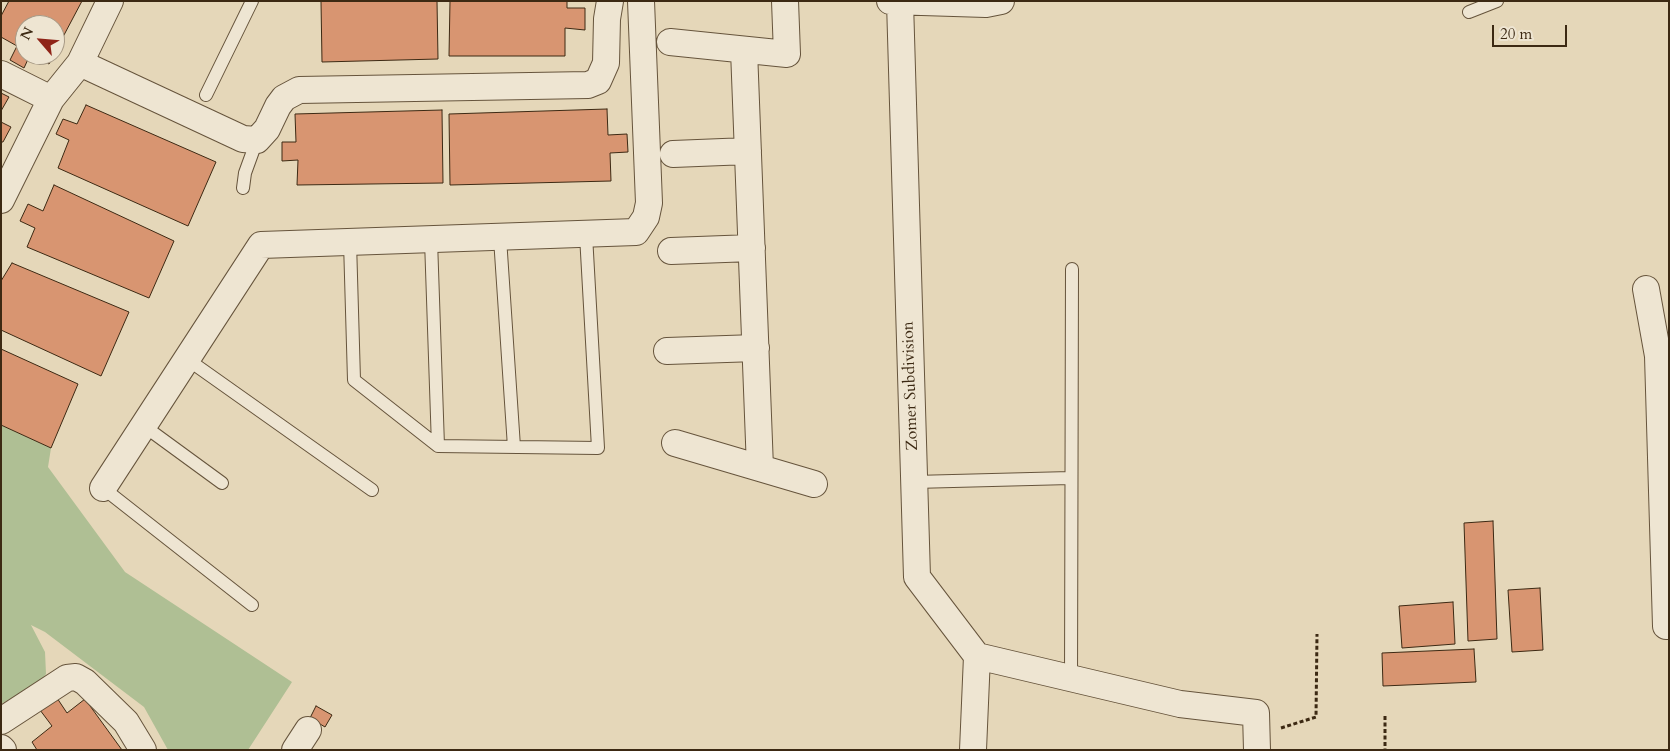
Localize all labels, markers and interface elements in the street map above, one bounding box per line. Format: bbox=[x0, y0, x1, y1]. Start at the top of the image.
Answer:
north arrow bbox=[15, 15, 65, 65]
scale bar bbox=[1495, 15, 1570, 47]
text: N bbox=[16, 24, 38, 43]
text: 20 m bbox=[1500, 24, 1532, 44]
street label: Zomer Subdivision bbox=[899, 321, 923, 451]

